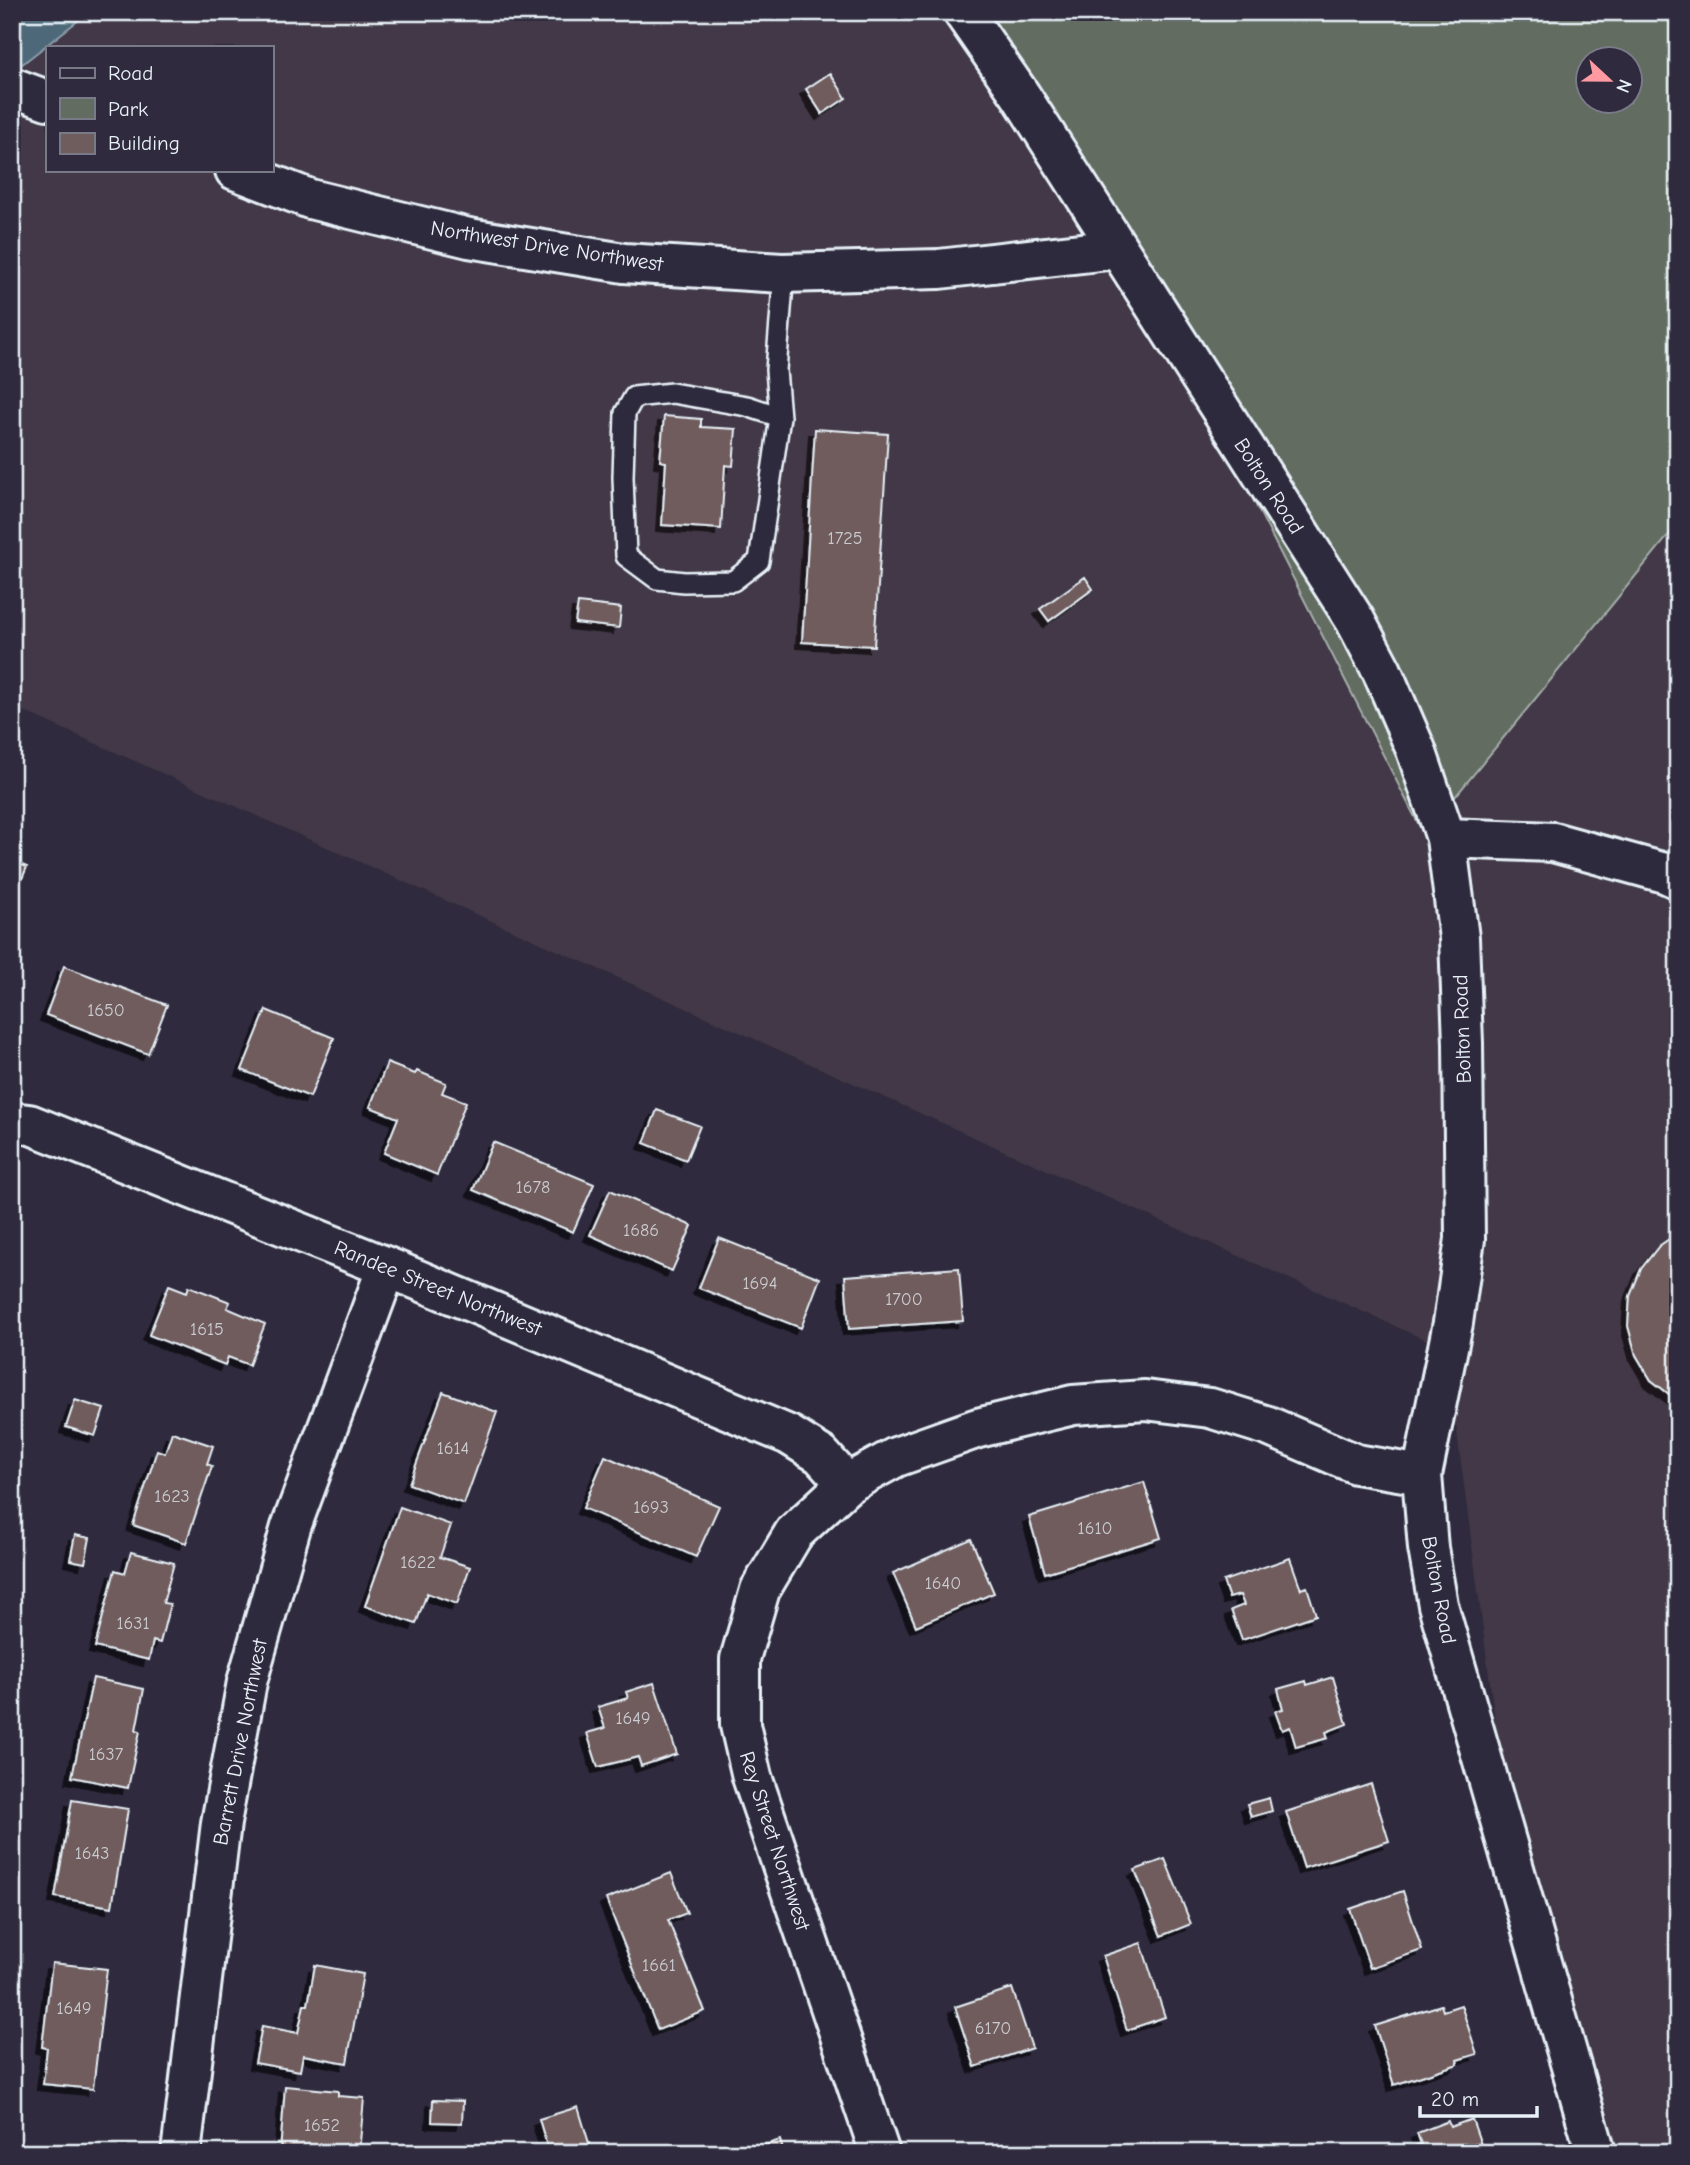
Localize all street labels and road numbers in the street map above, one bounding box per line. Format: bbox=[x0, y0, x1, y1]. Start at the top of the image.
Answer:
street label: Northwest Drive Northwest bbox=[429, 216, 666, 276]
street label: Bolton Road bbox=[1229, 434, 1309, 538]
street label: Bolton Road bbox=[1448, 974, 1476, 1084]
street label: Randee Street Northwest bbox=[331, 1235, 546, 1341]
street label: Bolton Road bbox=[1417, 1534, 1461, 1646]
street label: Barrett Drive Northwest bbox=[208, 1636, 272, 1847]
street label: Rey Street Northwest bbox=[735, 1748, 816, 1934]

